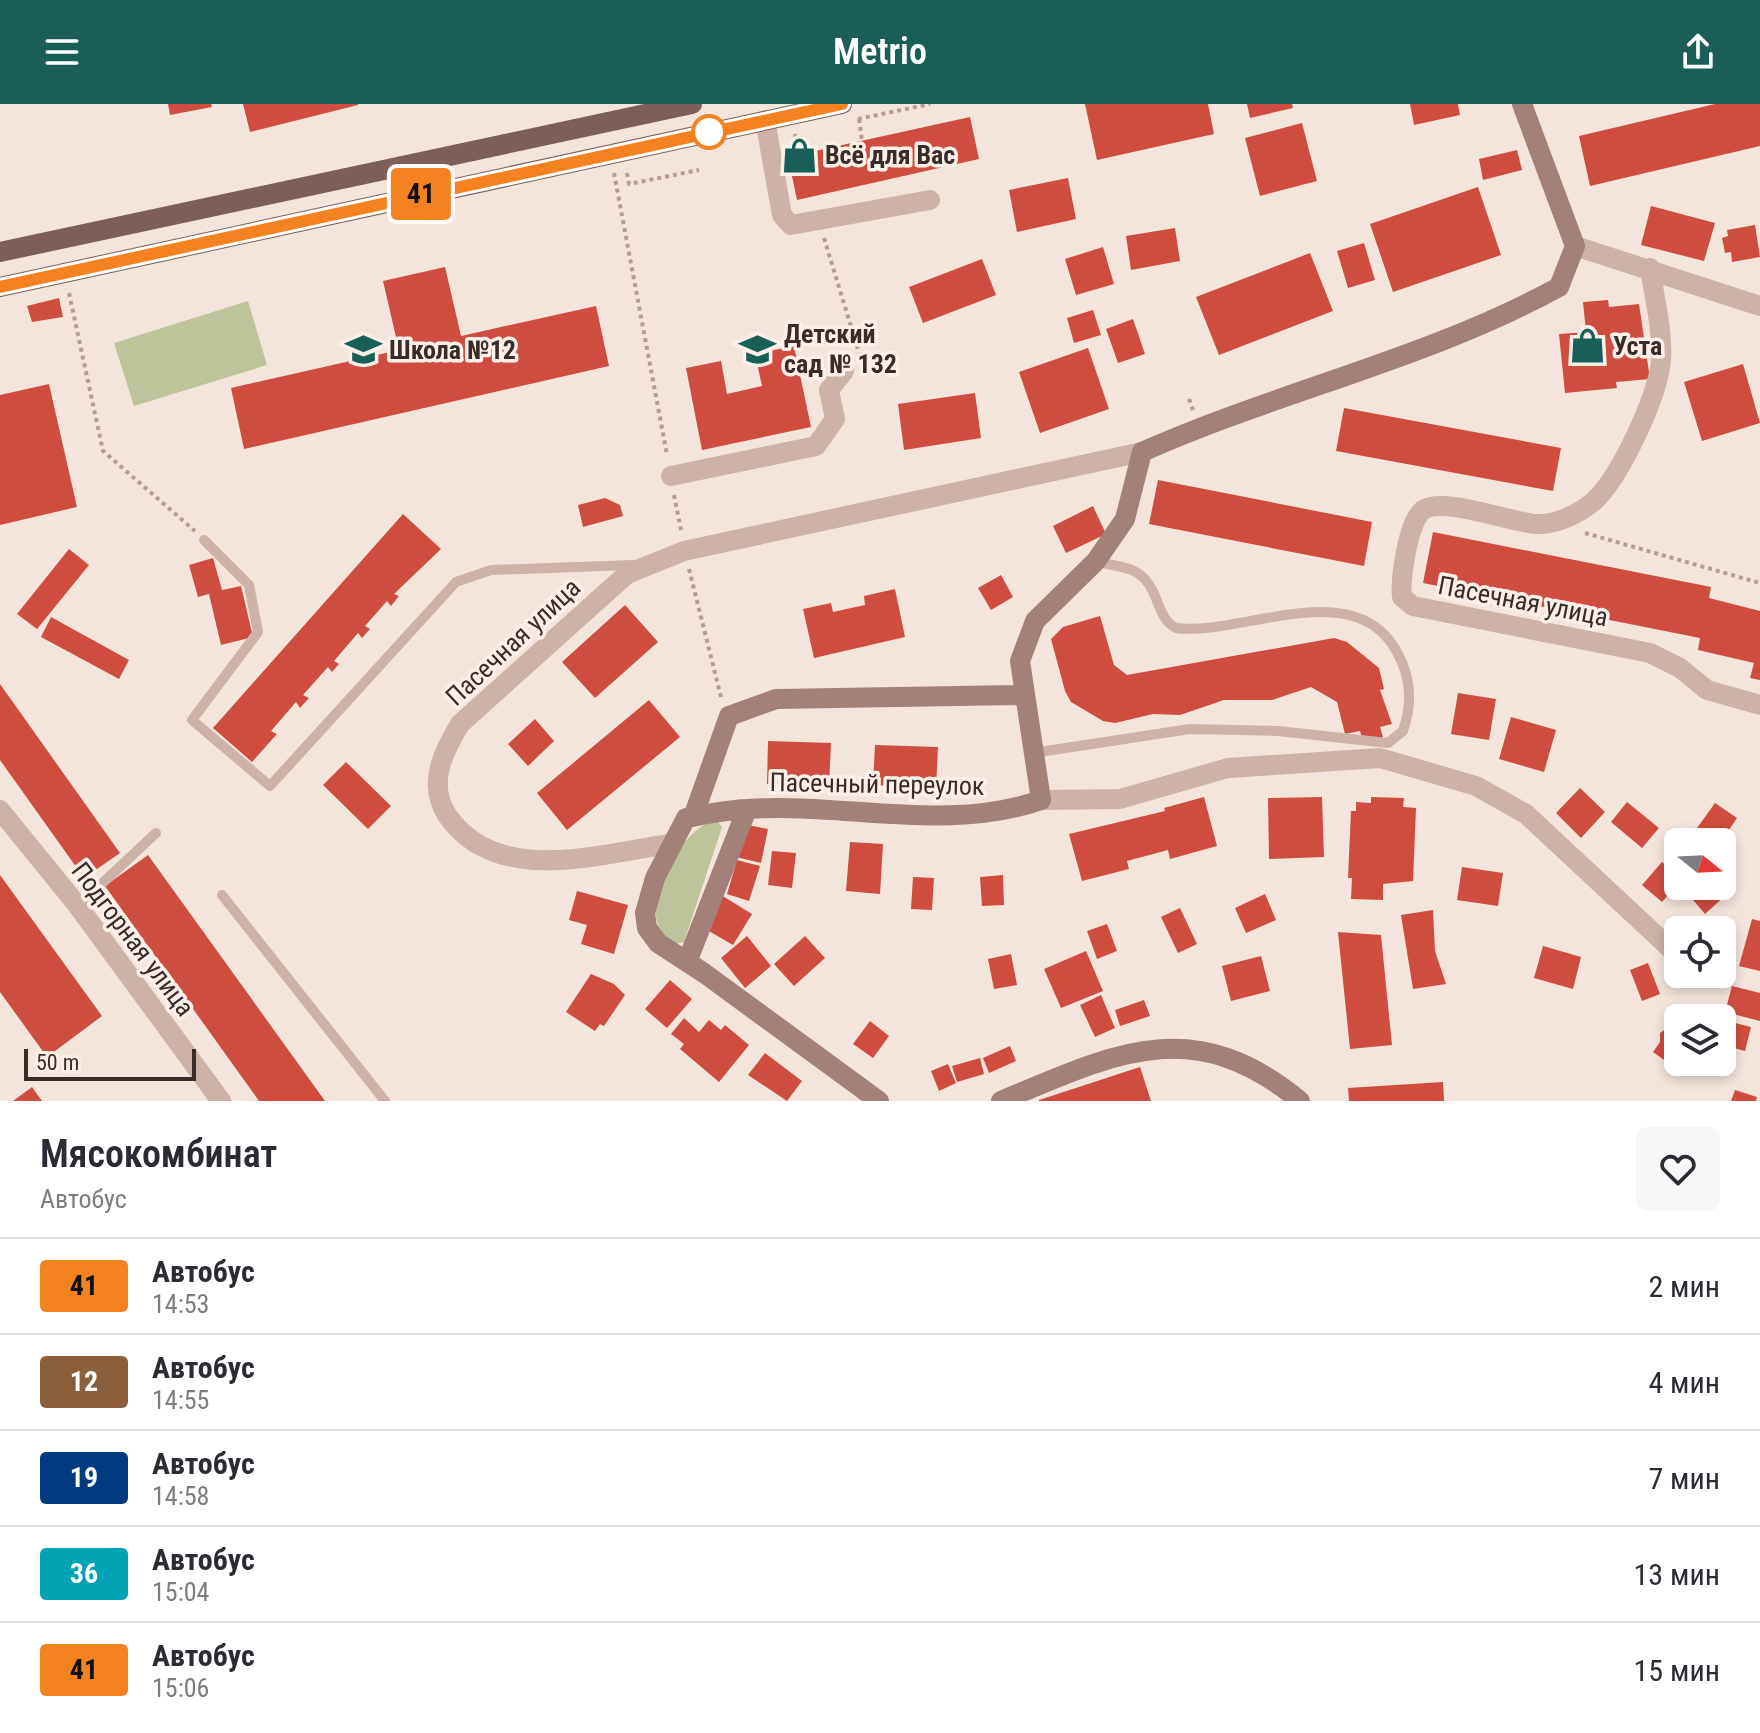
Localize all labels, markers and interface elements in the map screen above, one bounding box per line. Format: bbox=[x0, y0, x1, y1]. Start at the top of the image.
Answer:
icon: menu bbox=[40, 30, 84, 74]
icon: share bbox=[1676, 30, 1720, 74]
text: Metrio bbox=[833, 31, 927, 73]
unlabelled marker bbox=[692, 115, 726, 149]
shop icon: Всё для Вас bbox=[780, 136, 818, 174]
place label: Всё для Вас bbox=[825, 140, 955, 170]
line badge: 41 bbox=[385, 168, 457, 220]
text: 41 bbox=[407, 177, 435, 210]
place label: Детский сад № 132 bbox=[784, 319, 897, 379]
shop icon: Уста bbox=[1568, 327, 1606, 365]
school or university icon: Детский сад № 132 bbox=[739, 330, 777, 368]
school or university icon: Школа №12 bbox=[344, 331, 382, 369]
place label: Уста bbox=[1613, 331, 1662, 361]
place label: Школа №12 bbox=[389, 335, 516, 365]
street label: Пасечная улица bbox=[1436, 570, 1610, 632]
street label: Пасечная улица bbox=[440, 572, 586, 712]
street label: Пасечный переулок bbox=[769, 767, 985, 801]
north arrow bbox=[1664, 828, 1736, 900]
map controls bbox=[1664, 828, 1736, 1076]
street label: Подгорная улица bbox=[65, 856, 201, 1022]
button: locate bbox=[1664, 916, 1736, 988]
button: layers bbox=[1664, 1004, 1736, 1076]
scale bar bbox=[24, 1045, 196, 1081]
text: 50 m bbox=[36, 1050, 79, 1075]
button: heart bbox=[1636, 1127, 1720, 1211]
text: Мясокомбинат bbox=[40, 1132, 277, 1176]
text: Автобус bbox=[40, 1184, 127, 1214]
text: Автобус bbox=[152, 1254, 255, 1289]
text: 41 bbox=[70, 1269, 98, 1302]
text: 2 мин bbox=[1648, 1269, 1720, 1304]
text: 14:53 bbox=[152, 1289, 209, 1319]
text: Автобус bbox=[152, 1350, 255, 1385]
text: 12 bbox=[70, 1365, 98, 1398]
text: 4 мин bbox=[1648, 1365, 1720, 1400]
text: 14:55 bbox=[152, 1385, 209, 1415]
text: Автобус bbox=[152, 1446, 255, 1481]
text: 19 bbox=[70, 1461, 98, 1494]
text: 7 мин bbox=[1648, 1461, 1720, 1496]
text: 14:58 bbox=[152, 1481, 209, 1511]
text: Автобус bbox=[152, 1542, 255, 1577]
text: 36 bbox=[70, 1557, 98, 1590]
text: 13 мин bbox=[1634, 1557, 1720, 1592]
text: 15:04 bbox=[152, 1577, 209, 1607]
text: Автобус bbox=[152, 1638, 255, 1673]
text: 41 bbox=[70, 1653, 98, 1686]
text: 15 мин bbox=[1634, 1653, 1720, 1688]
text: 15:06 bbox=[152, 1673, 209, 1703]

